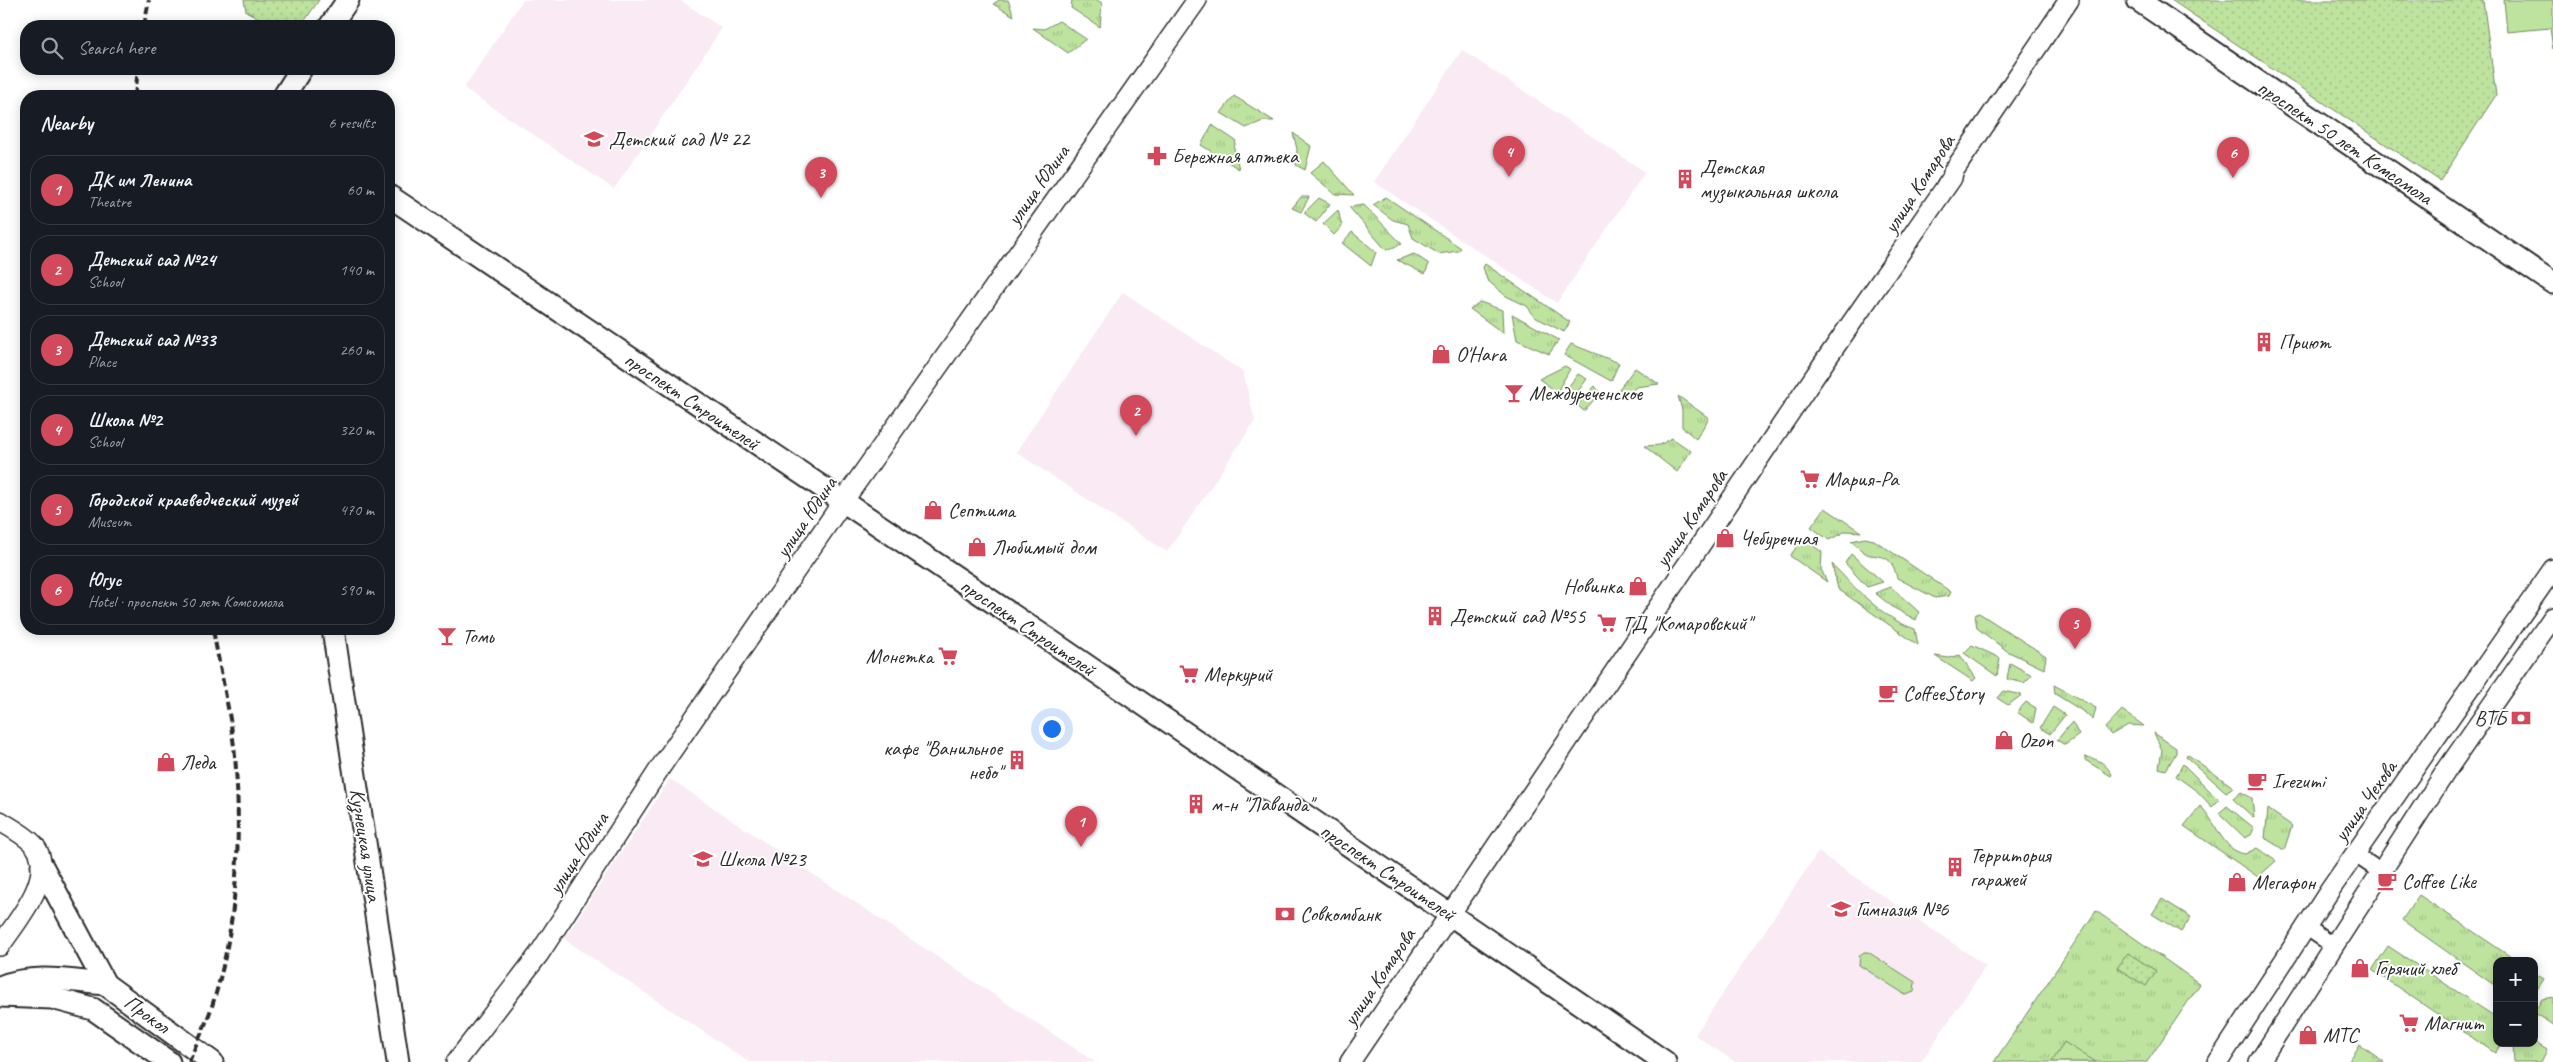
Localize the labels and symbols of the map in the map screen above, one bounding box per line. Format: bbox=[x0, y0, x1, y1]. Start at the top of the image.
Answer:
street label: проспект 50 лет Комсомола bbox=[2253, 74, 2439, 211]
place label: Детский сад № 22 bbox=[609, 126, 751, 152]
school or university icon: Детский сад № 22 bbox=[583, 128, 605, 150]
street label: улица Комарова bbox=[1876, 128, 1961, 240]
pin: 4 bbox=[1493, 136, 1525, 177]
pin: 6 bbox=[2217, 137, 2249, 178]
street label: улица Юдина bbox=[1000, 138, 1076, 232]
place label: Бережная аптека bbox=[1172, 143, 1300, 169]
pharmacy icon: Бережная аптека bbox=[1146, 145, 1168, 167]
place label: Детская музыкальная школа bbox=[1700, 154, 1839, 204]
pin: 3 bbox=[805, 157, 837, 198]
building icon: Детская музыкальная школа bbox=[1674, 168, 1696, 190]
place label: Приют bbox=[2279, 329, 2332, 355]
building icon: Приют bbox=[2253, 331, 2275, 353]
place label: O'Hara bbox=[1456, 341, 1507, 367]
shop icon: O'Hara bbox=[1430, 343, 1452, 365]
street label: проспект Строителей bbox=[619, 346, 766, 457]
place label: Междуреченское bbox=[1529, 380, 1643, 406]
bar icon: Междуреченское bbox=[1503, 382, 1525, 404]
pin: 2 bbox=[1120, 395, 1152, 436]
street label: улица Комарова bbox=[1648, 463, 1734, 573]
place label: Мария-Ра bbox=[1825, 466, 1900, 492]
supermarket icon: Мария-Ра bbox=[1799, 468, 1821, 490]
street label: улица Юдина bbox=[768, 470, 843, 564]
place label: Септима bbox=[948, 497, 1017, 523]
shop icon: Септима bbox=[922, 499, 944, 521]
place label: Чебуречная bbox=[1740, 525, 1818, 551]
shop icon: Чебуречная bbox=[1714, 527, 1736, 549]
place label: Любимый дом bbox=[992, 534, 1098, 560]
shop icon: Любимый дом bbox=[966, 536, 988, 558]
street label: проспект Строителей bbox=[955, 572, 1102, 683]
place label: Новинка bbox=[1563, 573, 1625, 599]
shop icon: Новинка bbox=[1627, 575, 1649, 597]
place label: Детский сад №55 bbox=[1450, 603, 1587, 629]
building icon: Детский сад №55 bbox=[1424, 605, 1446, 627]
pin: 5 bbox=[2059, 608, 2091, 649]
place label: ТД "Комаровский" bbox=[1622, 610, 1755, 636]
supermarket icon: ТД "Комаровский" bbox=[1596, 612, 1618, 634]
place label: Томь bbox=[462, 623, 495, 649]
bar icon: Томь bbox=[436, 625, 458, 647]
place label: Монетка bbox=[866, 643, 935, 669]
supermarket icon: Монетка bbox=[937, 645, 959, 667]
place label: Меркурий bbox=[1204, 661, 1273, 687]
supermarket icon: Меркурий bbox=[1178, 663, 1200, 685]
place label: CoffeeStory bbox=[1903, 680, 1986, 706]
cafe icon: CoffeeStory bbox=[1877, 682, 1899, 704]
place label: ВТБ bbox=[2475, 705, 2509, 731]
bank icon: ВТБ bbox=[2510, 707, 2532, 729]
your location bbox=[1039, 716, 1065, 742]
place label: Ozon bbox=[2019, 727, 2054, 753]
shop icon: Ozon bbox=[1993, 729, 2015, 751]
place label: кафе "Ванильное небо" bbox=[883, 735, 1006, 785]
place label: Леда bbox=[181, 749, 217, 775]
building icon: кафе "Ванильное небо" bbox=[1006, 749, 1028, 771]
shop icon: Леда bbox=[155, 751, 177, 773]
street label: улица Чехова bbox=[2327, 754, 2404, 848]
place label: Irezumi bbox=[2272, 768, 2328, 794]
cafe icon: Irezumi bbox=[2246, 770, 2268, 792]
street label: Кузнецкая улица bbox=[343, 787, 388, 905]
place label: м-н "Лаванда" bbox=[1211, 791, 1317, 817]
building icon: м-н "Лаванда" bbox=[1185, 793, 1207, 815]
street label: улица Юдина bbox=[541, 806, 615, 900]
pin: 1 bbox=[1065, 806, 1097, 847]
street label: проспект Строителей bbox=[1315, 817, 1462, 928]
place label: Территория гаражей bbox=[1970, 842, 2052, 892]
place label: Школа №23 bbox=[718, 846, 807, 872]
school or university icon: Школа №23 bbox=[692, 848, 714, 870]
building icon: Территория гаражей bbox=[1944, 856, 1966, 878]
place label: Coffee Like bbox=[2402, 868, 2477, 894]
place label: Мегафон bbox=[2252, 869, 2317, 895]
cafe icon: Coffee Like bbox=[2376, 870, 2398, 892]
shop icon: Мегафон bbox=[2226, 871, 2248, 893]
place label: Гимназия №6 bbox=[1856, 896, 1949, 922]
school or university icon: Гимназия №6 bbox=[1830, 898, 1852, 920]
place label: Совкомбанк bbox=[1300, 901, 1382, 927]
bank icon: Совкомбанк bbox=[1274, 903, 1296, 925]
street label: улица Комарова bbox=[1336, 922, 1422, 1032]
place label: Горячий хлеб bbox=[2375, 955, 2461, 981]
shop icon: Горячий хлеб bbox=[2349, 957, 2371, 979]
street label: Прокол bbox=[119, 989, 176, 1040]
place label: Магнит bbox=[2424, 1010, 2485, 1036]
supermarket icon: Магнит bbox=[2398, 1012, 2420, 1034]
place label: МТС bbox=[2323, 1022, 2361, 1048]
shop icon: МТС bbox=[2297, 1024, 2319, 1046]

